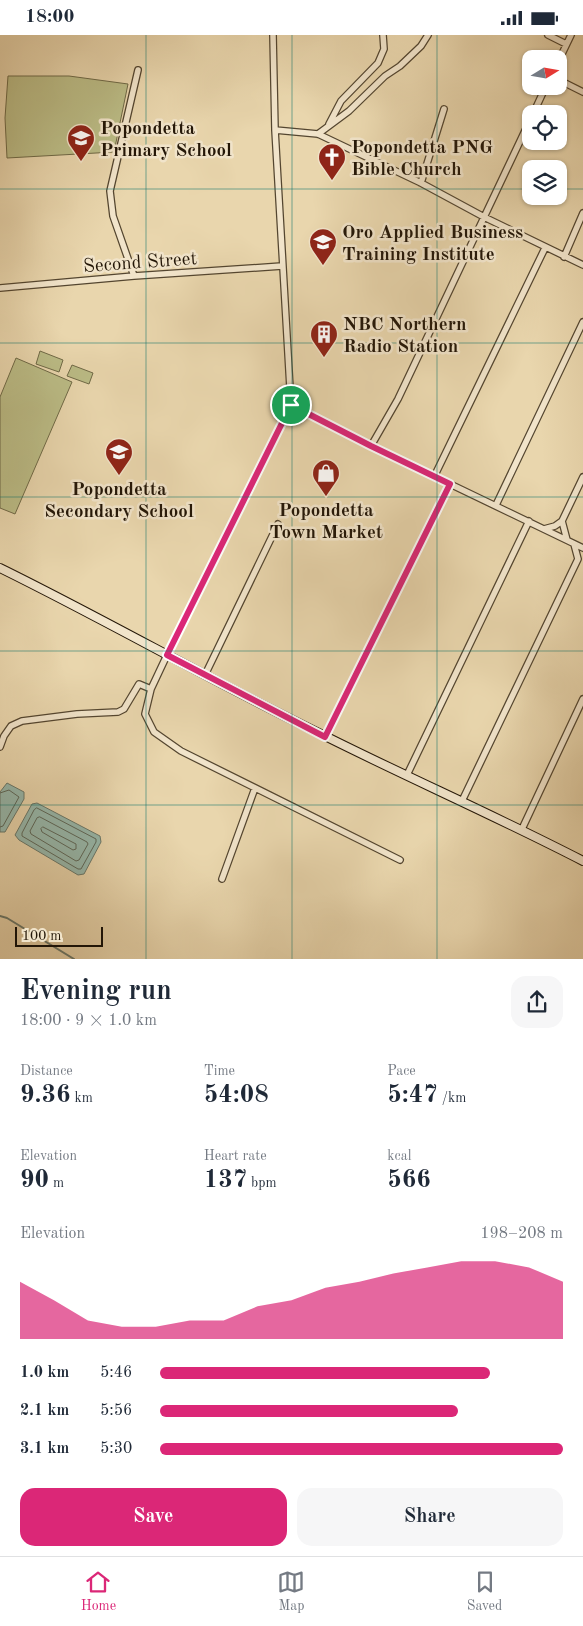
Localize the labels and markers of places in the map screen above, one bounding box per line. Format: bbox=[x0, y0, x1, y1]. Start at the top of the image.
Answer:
place label: Popondetta Primary School bbox=[100, 120, 232, 161]
school or university icon: Popondetta Primary School bbox=[66, 123, 96, 162]
place label: Popondetta PNG Bible Church bbox=[351, 139, 493, 180]
church icon: Popondetta PNG Bible Church bbox=[317, 142, 347, 181]
place label: Oro Applied Business Training Institute bbox=[342, 224, 523, 265]
school or university icon: Oro Applied Business Training Institute bbox=[308, 227, 338, 266]
place label: NBC Northern Radio Station bbox=[343, 316, 467, 357]
building icon: NBC Northern Radio Station bbox=[309, 319, 339, 358]
pin bbox=[270, 384, 312, 426]
school or university icon: Popondetta Secondary School bbox=[104, 437, 134, 476]
shop icon: Popondetta Town Market bbox=[311, 458, 341, 497]
place label: Popondetta Secondary School bbox=[44, 481, 194, 522]
place label: Popondetta Town Market bbox=[269, 502, 383, 543]

